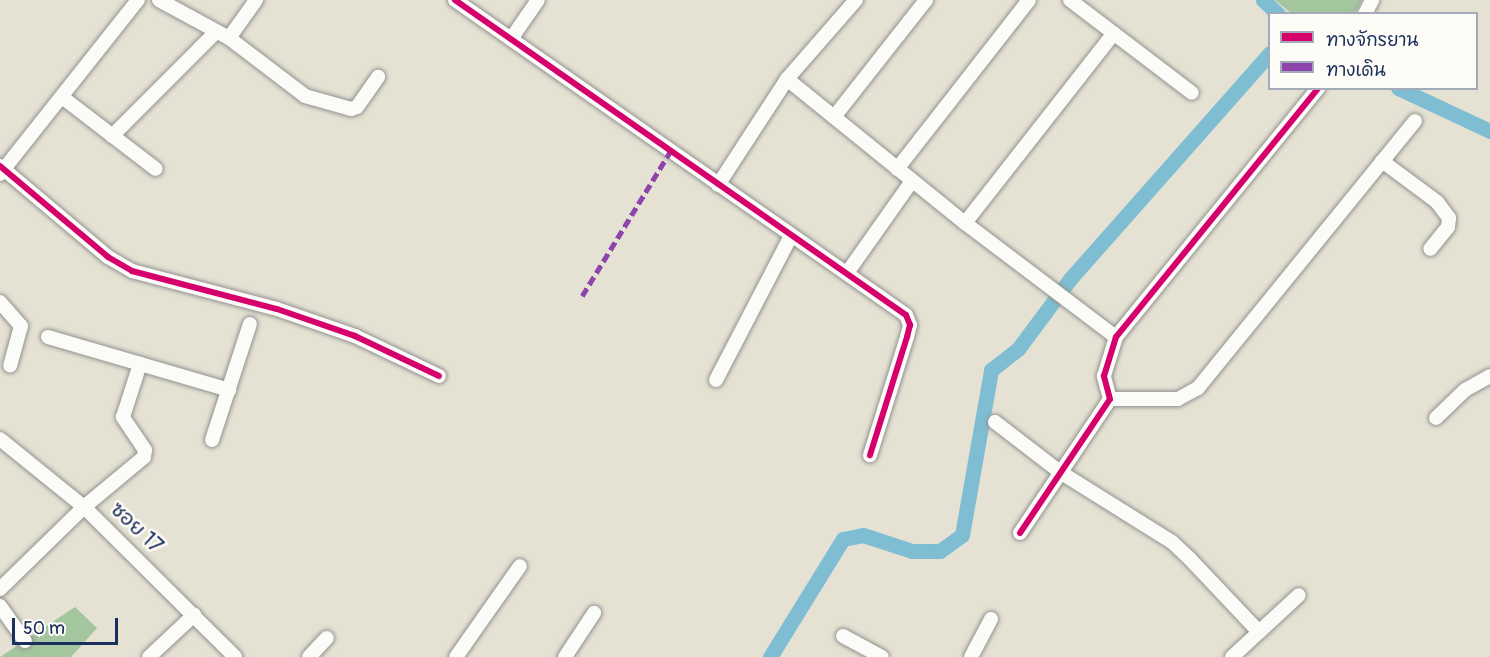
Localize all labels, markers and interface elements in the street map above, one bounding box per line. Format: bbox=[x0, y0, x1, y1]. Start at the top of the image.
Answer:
legend bbox=[1268, 12, 1478, 90]
text: ทางจักรยาน bbox=[1326, 29, 1418, 52]
text: ทางเดิน bbox=[1326, 59, 1386, 82]
street label: ซอย 17 bbox=[105, 497, 167, 559]
scale bar bbox=[15, 606, 122, 644]
text: 50 m bbox=[23, 617, 65, 640]

